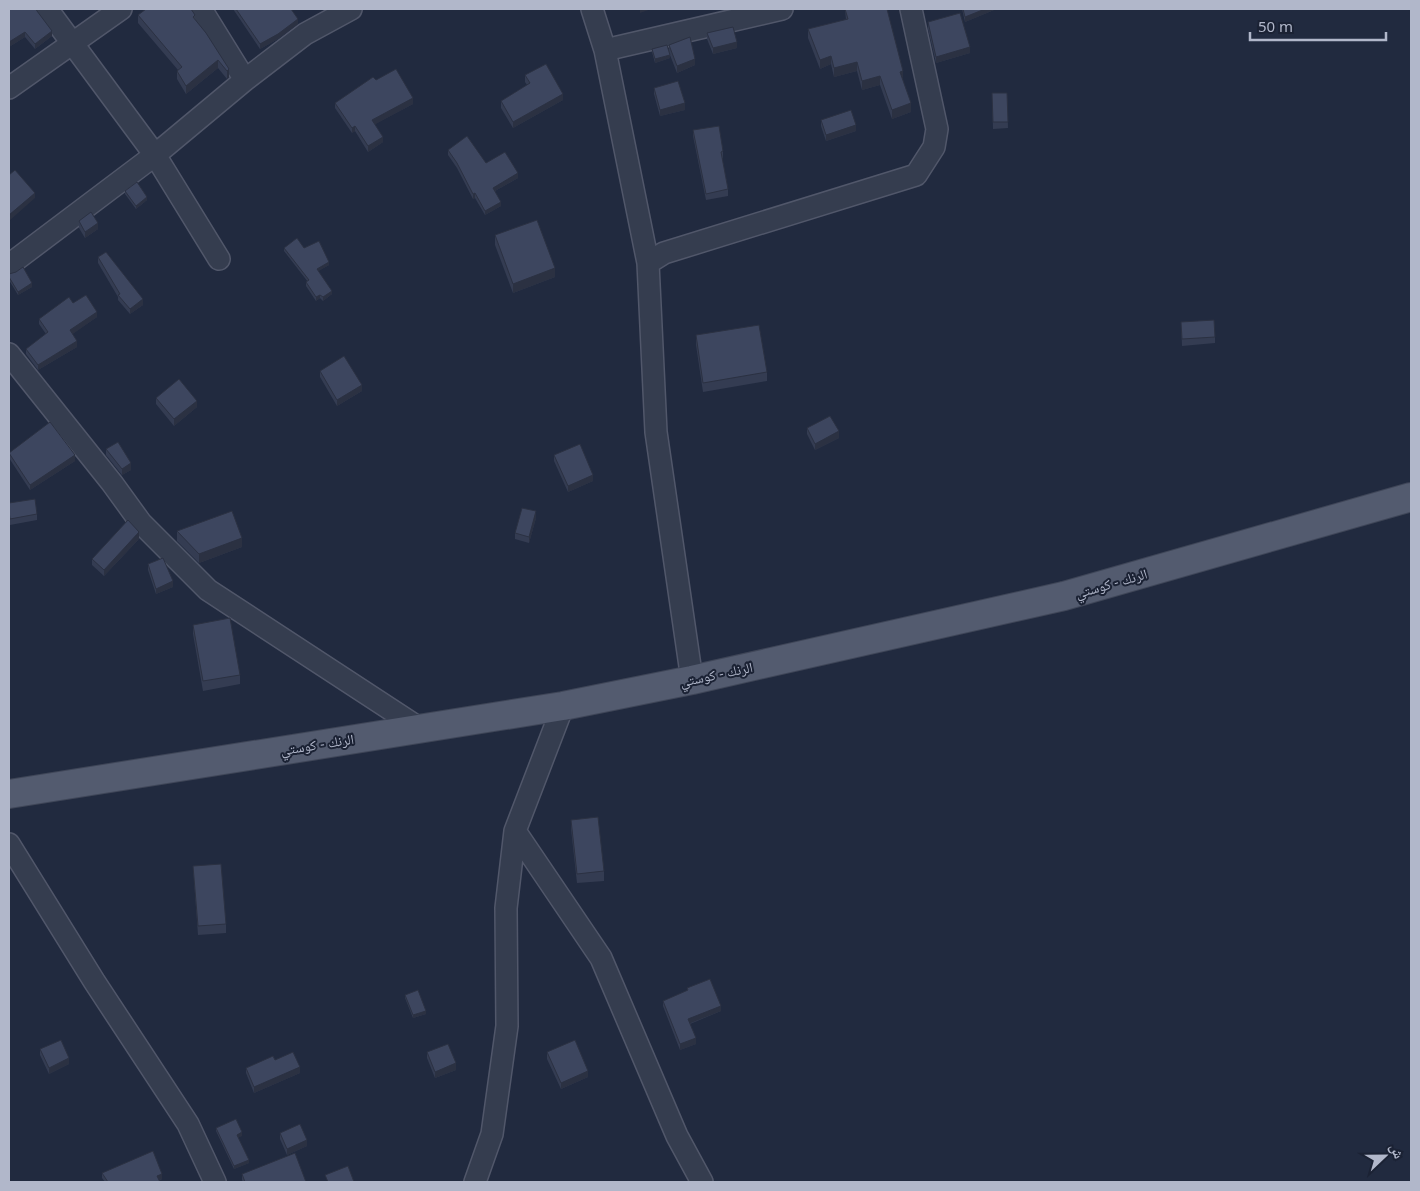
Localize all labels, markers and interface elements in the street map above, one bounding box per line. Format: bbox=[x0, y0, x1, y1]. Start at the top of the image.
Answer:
scale bar bbox=[1250, 10, 1386, 42]
text: 50 m bbox=[1258, 16, 1293, 36]
street label: الرنك - كوستي bbox=[1073, 564, 1150, 605]
street label: الرنك - كوستي bbox=[678, 657, 755, 693]
street label: الرنك - كوستي bbox=[279, 729, 355, 762]
north arrow bbox=[1360, 1131, 1410, 1181]
text: ش bbox=[1386, 1140, 1409, 1162]

